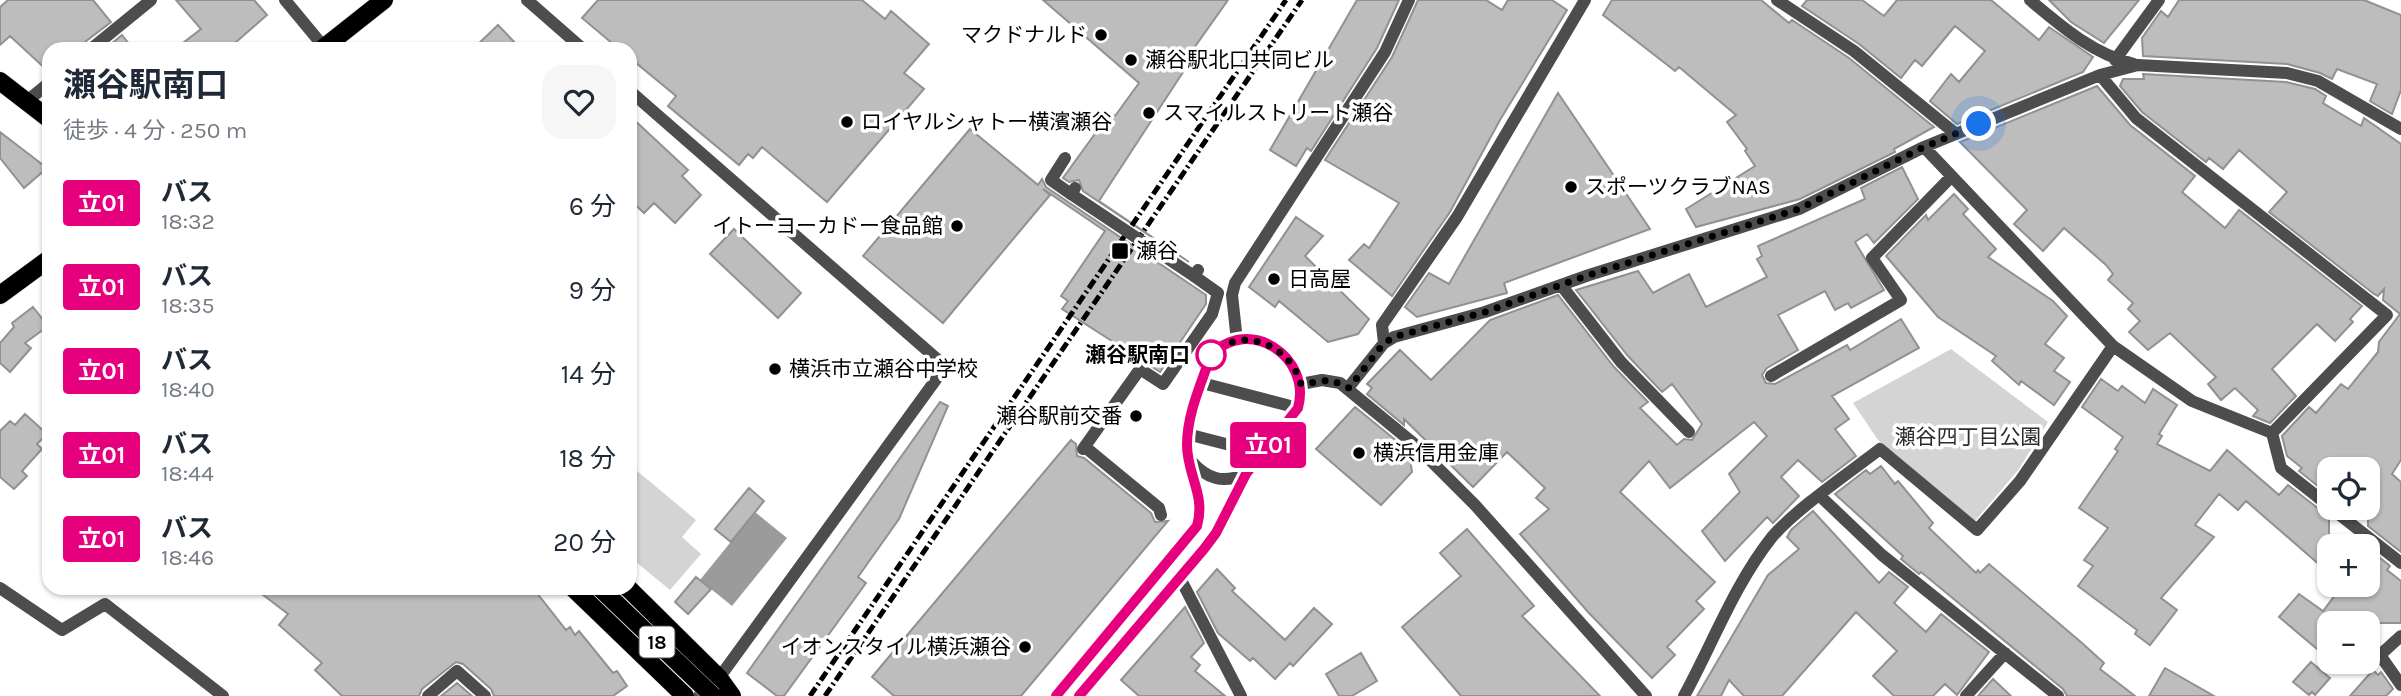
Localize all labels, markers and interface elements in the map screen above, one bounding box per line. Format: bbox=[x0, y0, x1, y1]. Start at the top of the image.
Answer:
place label: マクドナルド bbox=[961, 23, 1087, 47]
marker: マクドナルド bbox=[1093, 27, 1109, 43]
place label: 瀬谷駅北口共同ビル bbox=[1145, 48, 1334, 72]
marker: 瀬谷駅北口共同ビル bbox=[1123, 52, 1139, 68]
button: heart bbox=[542, 65, 616, 139]
text: 瀬谷駅南口 bbox=[63, 66, 228, 104]
place label: スマイルストリート瀬谷 bbox=[1163, 101, 1393, 125]
marker: スマイルストリート瀬谷 bbox=[1141, 105, 1157, 121]
your location bbox=[1961, 106, 1996, 141]
place label: ロイヤルシャトー横濱瀬谷 bbox=[861, 110, 1112, 134]
marker: ロイヤルシャトー横濱瀬谷 bbox=[839, 114, 855, 130]
text: 徒歩 · 4 分 · 250 m bbox=[63, 117, 247, 144]
place label: スポーツクラブNAS bbox=[1585, 175, 1771, 199]
text: バス bbox=[161, 177, 213, 208]
marker: スポーツクラブNAS bbox=[1563, 179, 1579, 195]
text: 立01 bbox=[78, 189, 125, 217]
text: 6 分 bbox=[569, 191, 616, 222]
text: 18:32 bbox=[161, 208, 215, 235]
place label: イトーヨーカドー食品館 bbox=[712, 214, 943, 238]
marker: イトーヨーカドー食品館 bbox=[949, 218, 965, 234]
place label: 瀬谷 bbox=[1136, 239, 1178, 263]
marker: 瀬谷 bbox=[1110, 241, 1130, 261]
text: バス bbox=[161, 261, 213, 292]
place label: 日高屋 bbox=[1288, 267, 1351, 291]
marker: 日高屋 bbox=[1266, 271, 1282, 287]
text: 立01 bbox=[78, 273, 125, 301]
text: 9 分 bbox=[569, 275, 616, 306]
text: 18:35 bbox=[161, 292, 215, 319]
marker: 瀬谷駅南口 bbox=[1196, 340, 1226, 370]
place label: 瀬谷駅南口 bbox=[1085, 343, 1190, 367]
text: バス bbox=[161, 345, 213, 376]
text: 立01 bbox=[78, 357, 125, 385]
place label: 横浜市立瀬谷中学校 bbox=[789, 357, 978, 381]
text: 14 分 bbox=[561, 359, 616, 390]
marker: 横浜市立瀬谷中学校 bbox=[767, 361, 783, 377]
text: 18:40 bbox=[161, 376, 215, 403]
place label: 瀬谷駅前交番 bbox=[996, 404, 1122, 428]
marker: 瀬谷駅前交番 bbox=[1128, 408, 1144, 424]
line badge: 立01 bbox=[1228, 422, 1308, 468]
park label: 瀬谷四丁目公園 bbox=[1895, 425, 2042, 449]
text: バス bbox=[161, 429, 213, 460]
text: 立01 bbox=[1244, 431, 1292, 459]
text: 立01 bbox=[78, 441, 125, 469]
place label: 横浜信用金庫 bbox=[1373, 441, 1499, 465]
text: 18 分 bbox=[559, 443, 616, 474]
marker: 横浜信用金庫 bbox=[1351, 445, 1367, 461]
map controls bbox=[2317, 457, 2380, 674]
button: locate bbox=[2317, 457, 2380, 520]
text: 18:44 bbox=[161, 460, 214, 487]
text: バス bbox=[161, 513, 213, 544]
text: 立01 bbox=[78, 525, 125, 553]
text: 20 分 bbox=[553, 527, 616, 558]
button: + bbox=[2317, 534, 2380, 597]
text: 18:46 bbox=[161, 544, 214, 571]
button: − bbox=[2317, 611, 2380, 674]
road number: 18 bbox=[640, 626, 674, 657]
place label: イオンスタイル横浜瀬谷 bbox=[780, 635, 1011, 659]
marker: イオンスタイル横浜瀬谷 bbox=[1017, 639, 1033, 655]

